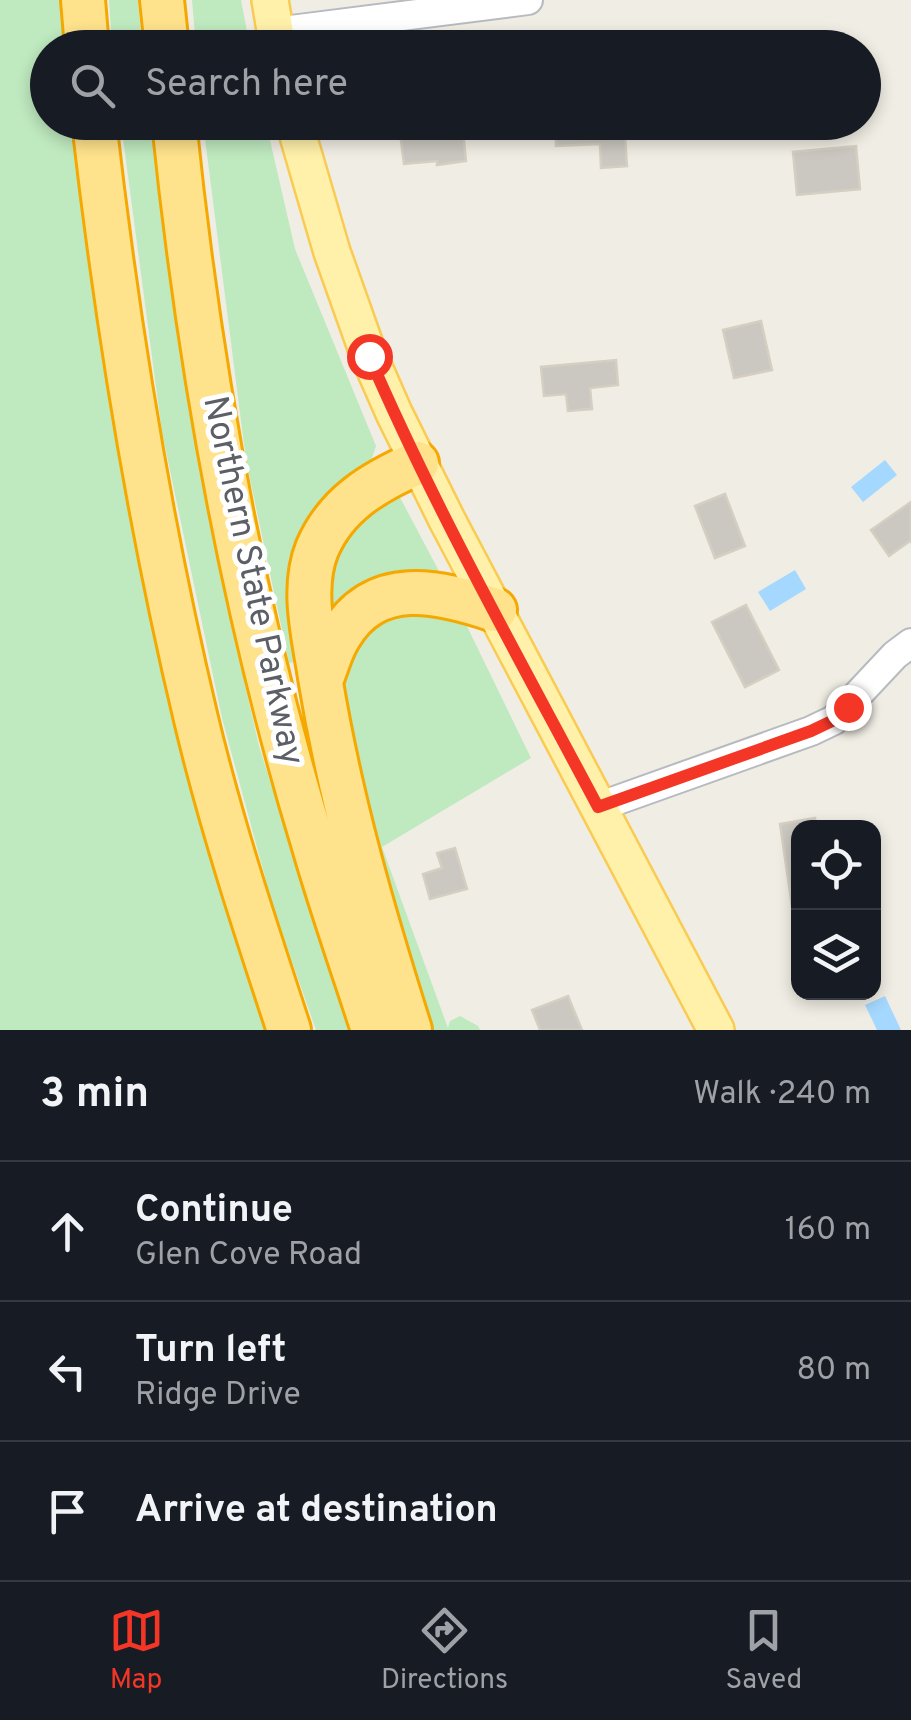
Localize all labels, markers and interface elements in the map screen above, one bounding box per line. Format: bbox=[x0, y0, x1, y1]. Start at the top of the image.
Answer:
search box bbox=[30, 30, 881, 140]
icon: search bbox=[65, 58, 120, 113]
text: Search here bbox=[145, 61, 348, 110]
route start bbox=[347, 334, 393, 380]
street label: Northern State Parkway bbox=[191, 392, 313, 770]
route end bbox=[826, 685, 872, 731]
map controls bbox=[791, 820, 881, 1000]
button: locate bbox=[791, 820, 881, 910]
button: layers bbox=[791, 910, 881, 1000]
text: 3 min bbox=[40, 1069, 149, 1122]
text: Walk · 240 m bbox=[693, 1075, 871, 1115]
text: Continue bbox=[135, 1187, 293, 1236]
icon: ahead bbox=[40, 1204, 95, 1259]
text: 160 m bbox=[785, 1211, 871, 1251]
text: Glen Cove Road bbox=[135, 1236, 362, 1276]
text: Turn left bbox=[135, 1327, 287, 1376]
icon: left bbox=[40, 1344, 95, 1399]
text: 80 m bbox=[797, 1351, 871, 1391]
text: Ridge Drive bbox=[135, 1376, 301, 1416]
icon: arrive bbox=[40, 1484, 95, 1539]
text: Arrive at destination bbox=[135, 1487, 498, 1536]
tab: Map bbox=[109, 1603, 164, 1699]
tab: Directions bbox=[381, 1603, 508, 1699]
tab: Saved bbox=[725, 1603, 802, 1699]

